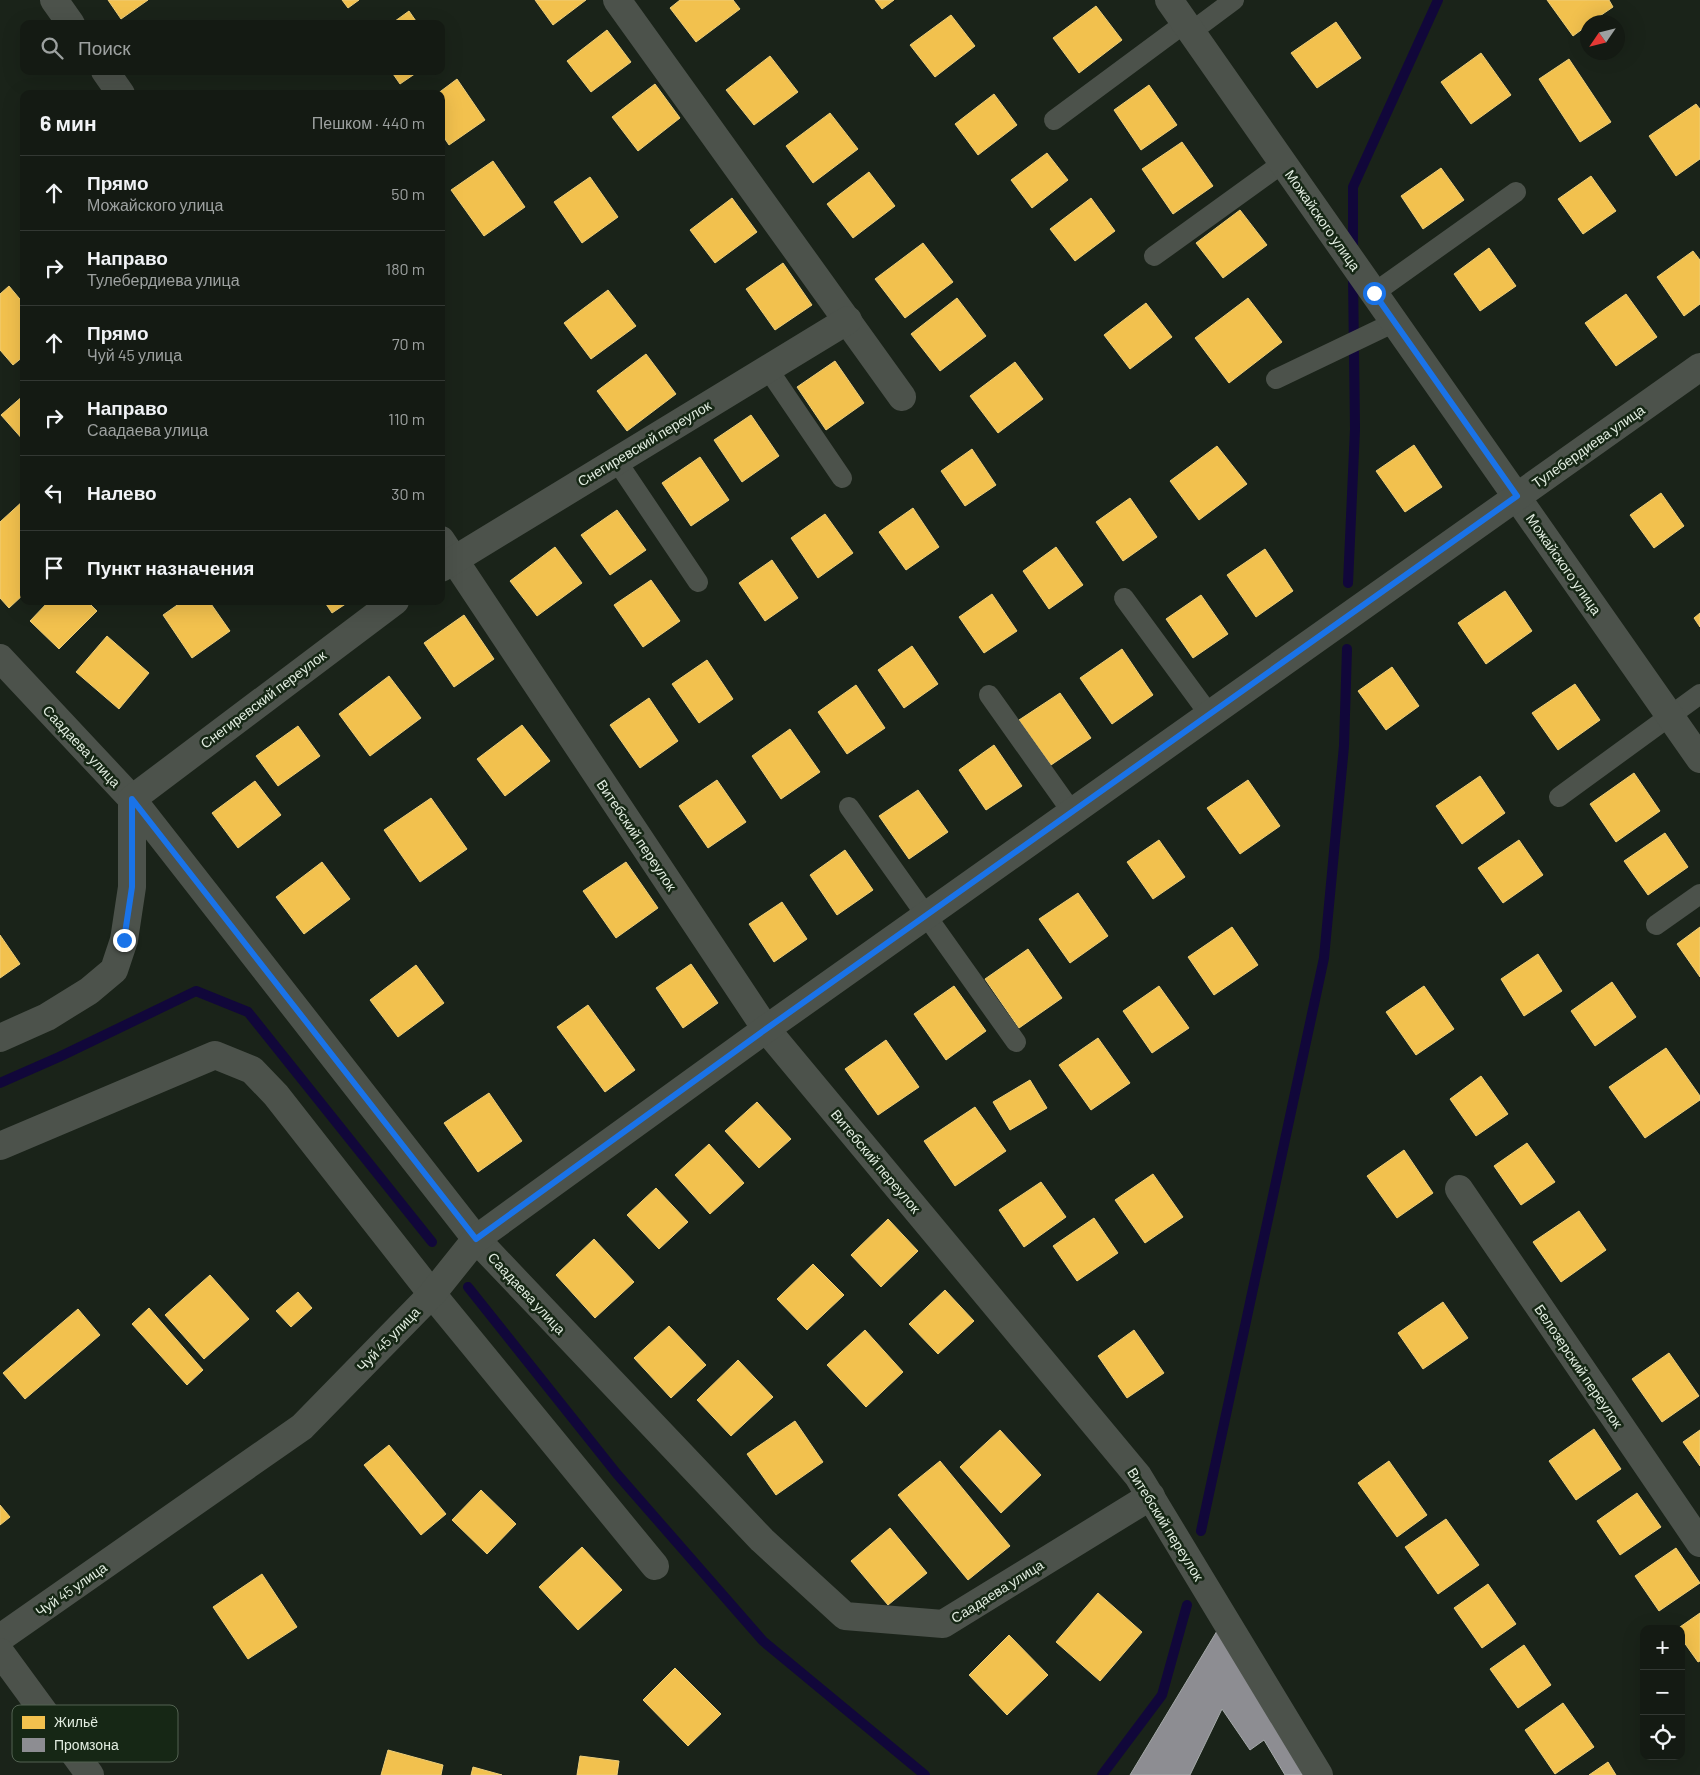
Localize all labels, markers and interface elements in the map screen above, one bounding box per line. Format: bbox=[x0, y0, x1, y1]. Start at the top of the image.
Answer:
north arrow bbox=[1580, 15, 1625, 60]
search box bbox=[20, 20, 445, 75]
icon: search bbox=[38, 34, 66, 62]
text: Поиск bbox=[78, 36, 131, 59]
text: 6 мин bbox=[40, 110, 97, 135]
text: Пешком · 440 m bbox=[312, 113, 425, 132]
street label: Можайского улица bbox=[1282, 166, 1364, 274]
text: Прямо bbox=[87, 171, 149, 194]
icon: ahead bbox=[40, 179, 68, 207]
text: 50 m bbox=[391, 184, 425, 203]
text: Можайского улица bbox=[87, 195, 223, 214]
text: Направо bbox=[87, 246, 168, 269]
icon: right bbox=[40, 254, 68, 282]
text: 180 m bbox=[386, 259, 425, 278]
text: Тулебердиева улица bbox=[87, 270, 240, 289]
route start bbox=[1363, 282, 1386, 305]
text: Прямо bbox=[87, 321, 149, 344]
icon: ahead bbox=[40, 329, 68, 357]
text: 70 m bbox=[392, 334, 425, 353]
text: Чуй 45 улица bbox=[87, 345, 182, 364]
text: Направо bbox=[87, 396, 168, 419]
street label: Снегиревский переулок bbox=[574, 396, 715, 490]
street label: Тулебердиева улица bbox=[1528, 401, 1648, 491]
icon: right bbox=[40, 404, 68, 432]
text: 110 m bbox=[388, 409, 425, 428]
text: Саадаева улица bbox=[87, 420, 208, 439]
icon: left bbox=[40, 479, 68, 507]
text: Налево bbox=[87, 481, 157, 504]
text: 30 m bbox=[391, 484, 425, 503]
street label: Можайского улица bbox=[1523, 510, 1605, 618]
icon: arrive bbox=[40, 554, 68, 582]
text: Пункт назначения bbox=[87, 556, 254, 579]
street label: Снегиревский переулок bbox=[197, 646, 330, 752]
street label: Саадаева улица bbox=[40, 701, 124, 791]
street label: Витебский переулок bbox=[594, 776, 681, 894]
route end bbox=[113, 929, 136, 952]
street label: Витебский переулок bbox=[828, 1106, 925, 1217]
street label: Саадаева улица bbox=[485, 1248, 569, 1338]
street label: Белозерский переулок bbox=[1531, 1301, 1627, 1432]
street label: Чуй 45 улица bbox=[353, 1303, 423, 1375]
street label: Витебский переулок bbox=[1124, 1464, 1208, 1584]
street label: Саадаева улица bbox=[948, 1556, 1047, 1626]
street label: Чуй 45 улица bbox=[32, 1558, 110, 1620]
map controls bbox=[1640, 1625, 1685, 1760]
button: + bbox=[1640, 1625, 1685, 1670]
button: − bbox=[1640, 1670, 1685, 1715]
legend bbox=[12, 1705, 178, 1762]
text: Жильё bbox=[54, 1713, 98, 1730]
button: locate bbox=[1640, 1715, 1685, 1760]
text: Промзона bbox=[54, 1736, 119, 1753]

